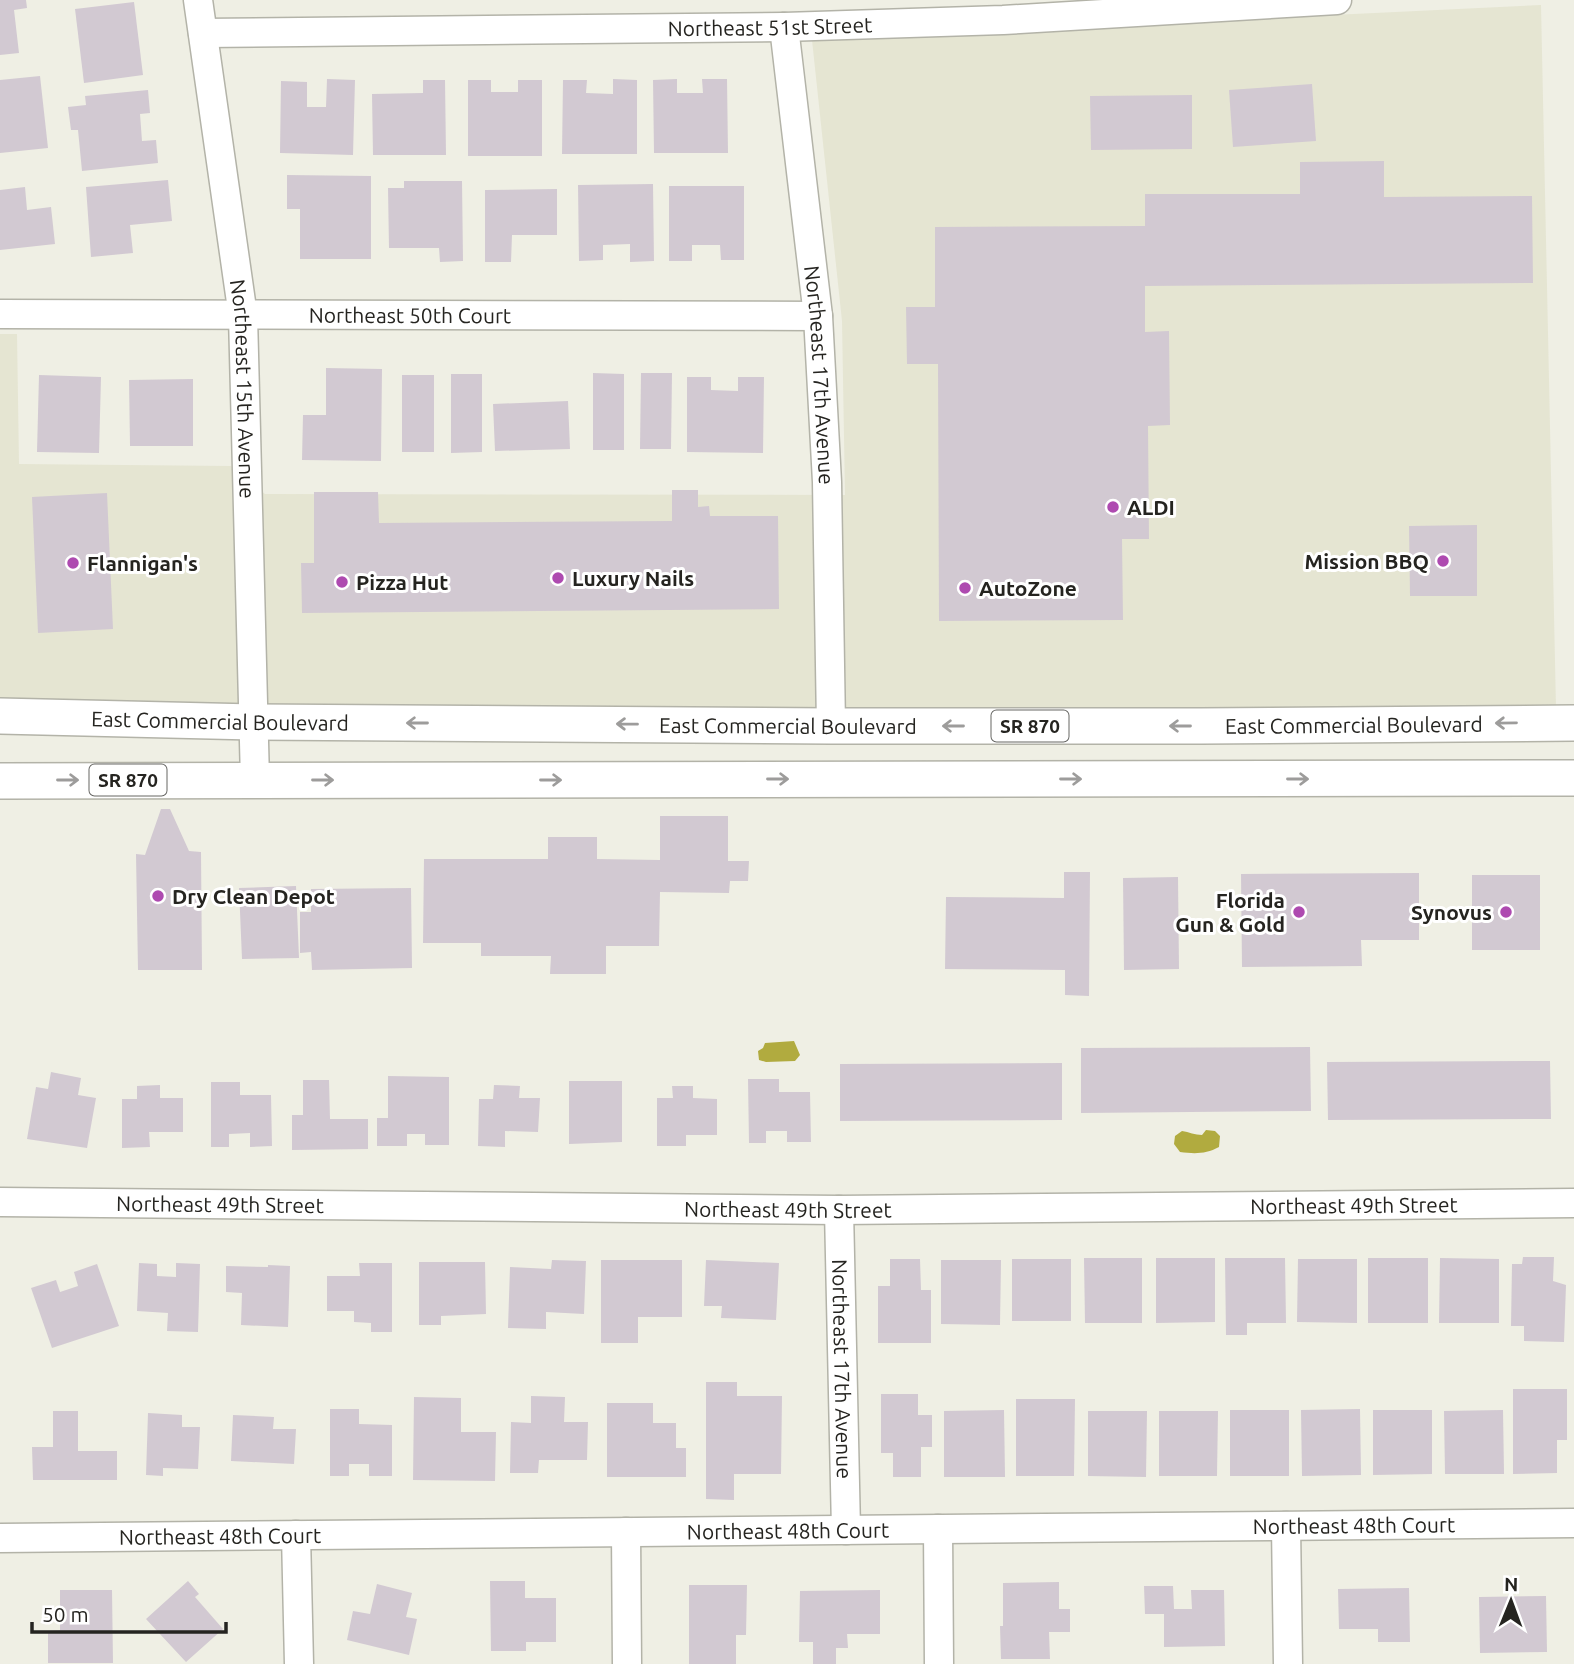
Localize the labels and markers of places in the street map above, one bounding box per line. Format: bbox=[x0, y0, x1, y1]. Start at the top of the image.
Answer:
place label: ALDI bbox=[1127, 495, 1175, 519]
marker: ALDI bbox=[1105, 499, 1121, 515]
place label: Mission BBQ bbox=[1305, 549, 1429, 573]
place label: Flannigan's bbox=[87, 551, 198, 575]
marker: Mission BBQ bbox=[1435, 553, 1451, 569]
marker: Flannigan's bbox=[65, 555, 81, 571]
place label: Luxury Nails bbox=[572, 566, 694, 590]
place label: Pizza Hut bbox=[356, 570, 448, 594]
marker: Luxury Nails bbox=[550, 570, 566, 586]
marker: Pizza Hut bbox=[334, 574, 350, 590]
place label: AutoZone bbox=[979, 576, 1077, 600]
marker: AutoZone bbox=[957, 580, 973, 596]
place label: Dry Clean Depot bbox=[172, 884, 335, 908]
marker: Dry Clean Depot bbox=[150, 888, 166, 904]
place label: Florida Gun & Gold bbox=[1175, 888, 1285, 936]
place label: Synovus bbox=[1411, 900, 1492, 924]
marker: Florida Gun & Gold bbox=[1291, 904, 1307, 920]
marker: Synovus bbox=[1498, 904, 1514, 920]

